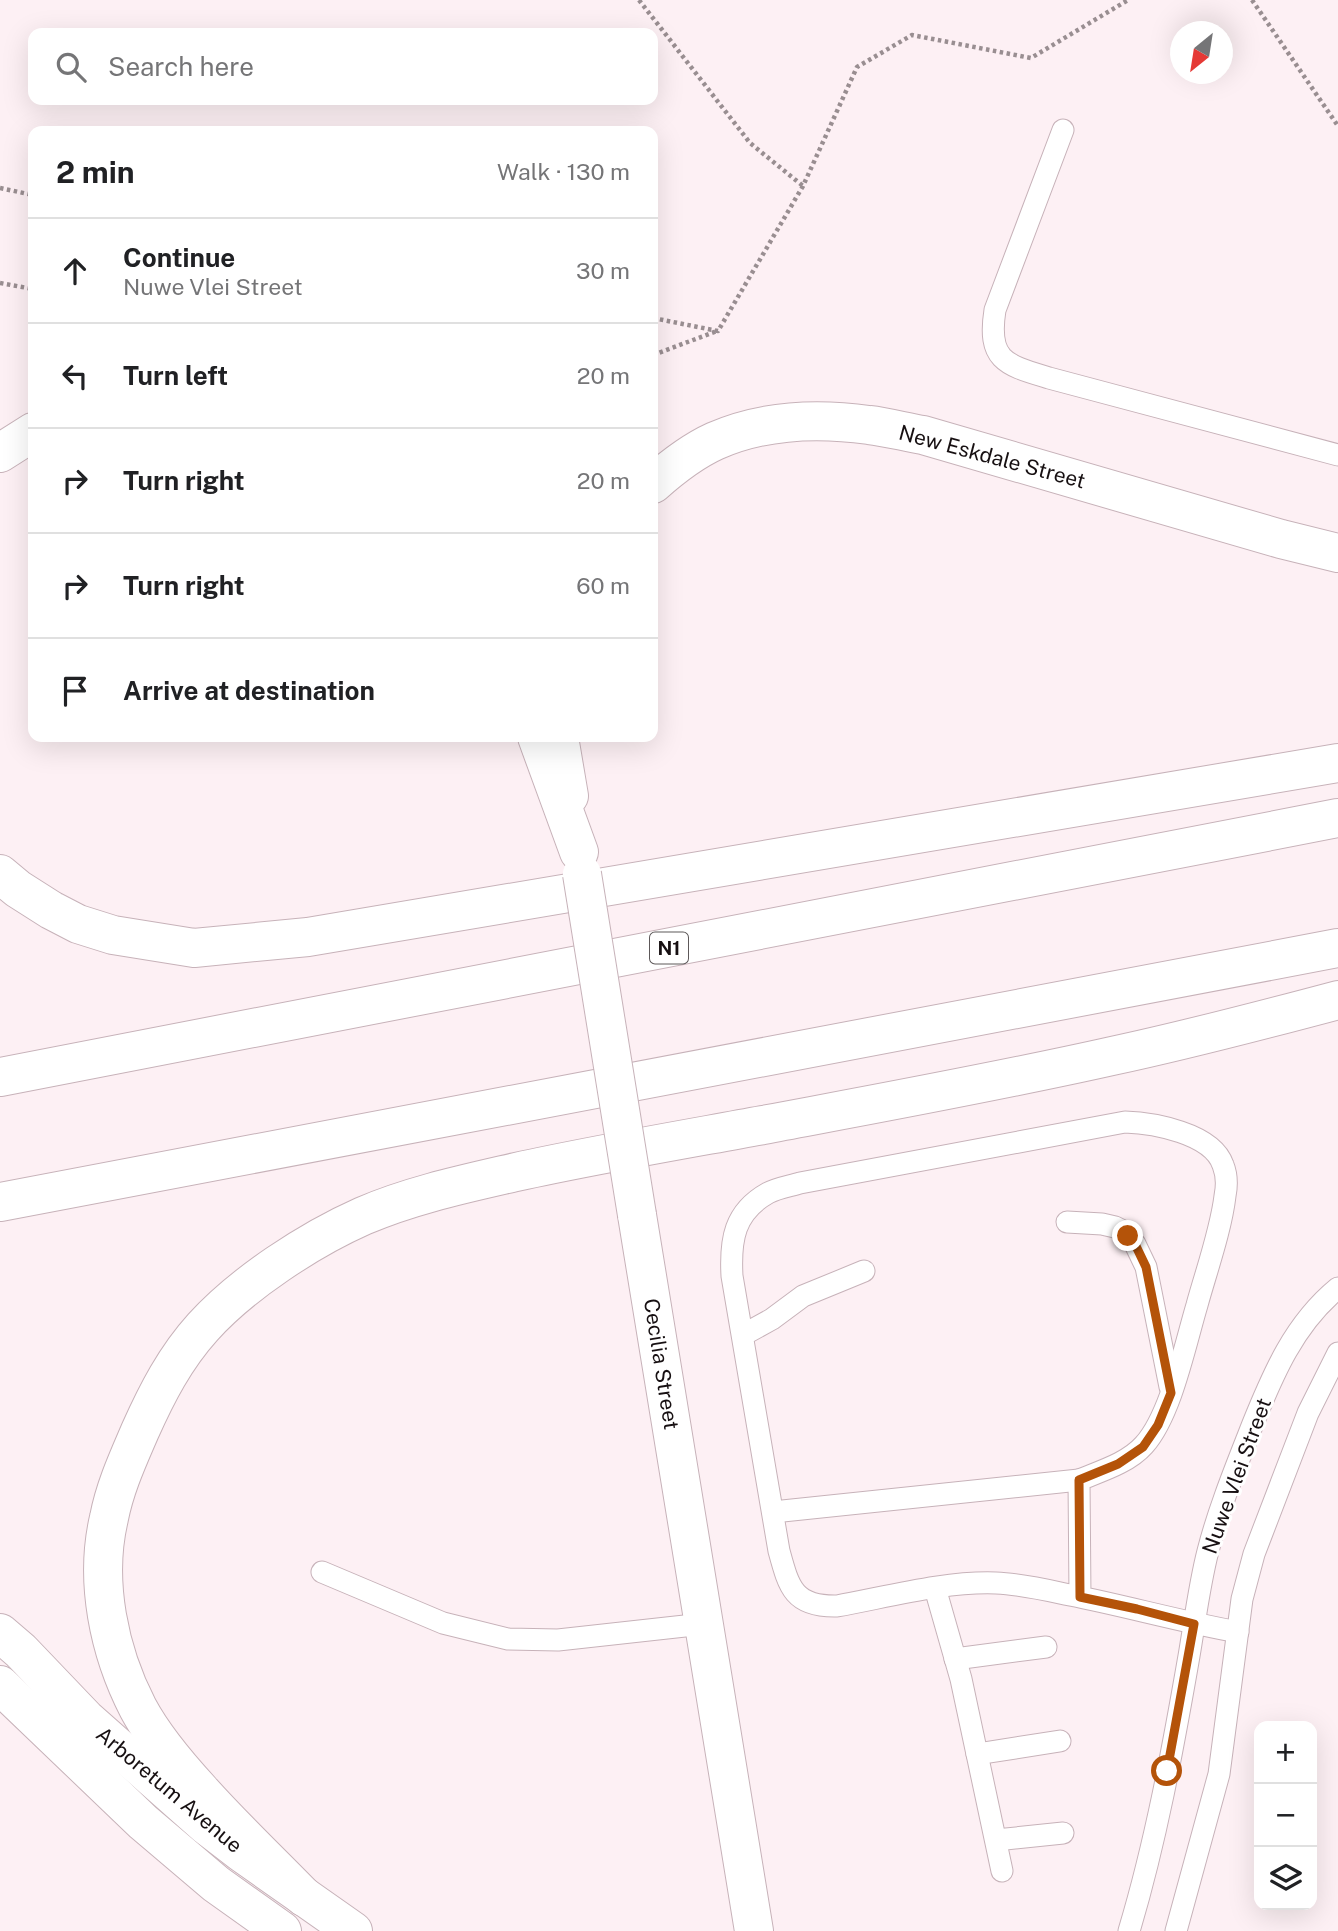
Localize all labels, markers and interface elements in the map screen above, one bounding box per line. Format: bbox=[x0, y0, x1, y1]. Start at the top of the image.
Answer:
north arrow bbox=[1170, 21, 1233, 84]
search box bbox=[28, 28, 658, 105]
icon: search bbox=[52, 48, 90, 86]
text: Search here bbox=[108, 51, 254, 82]
text: 2 min bbox=[56, 154, 135, 190]
text: Walk · 130 m bbox=[497, 158, 630, 185]
text: Continue bbox=[123, 242, 235, 273]
icon: ahead bbox=[56, 252, 94, 290]
text: 30 m bbox=[576, 257, 630, 284]
text: Nuwe Vlei Street bbox=[123, 273, 303, 300]
icon: left bbox=[56, 357, 94, 395]
text: Turn left bbox=[123, 360, 228, 391]
text: 20 m bbox=[577, 362, 630, 389]
street label: New Eskdale Street bbox=[896, 420, 1088, 493]
icon: right bbox=[56, 462, 94, 500]
text: Turn right bbox=[123, 465, 245, 496]
text: 20 m bbox=[577, 467, 630, 494]
icon: right bbox=[56, 567, 94, 605]
text: Turn right bbox=[123, 570, 245, 601]
text: 60 m bbox=[576, 572, 630, 599]
icon: arrive bbox=[56, 672, 94, 710]
text: Arrive at destination bbox=[123, 675, 375, 706]
road number: N1 bbox=[650, 932, 688, 964]
route end bbox=[1112, 1220, 1143, 1251]
street label: Cecilia Street bbox=[639, 1297, 684, 1431]
street label: Nuwe Vlei Street bbox=[1197, 1394, 1276, 1557]
street label: Arboretum Avenue bbox=[91, 1721, 247, 1858]
map controls bbox=[1254, 1721, 1317, 1910]
button: + bbox=[1254, 1721, 1317, 1784]
route start bbox=[1151, 1755, 1182, 1786]
button: − bbox=[1254, 1784, 1317, 1847]
button: layers bbox=[1254, 1847, 1317, 1910]

